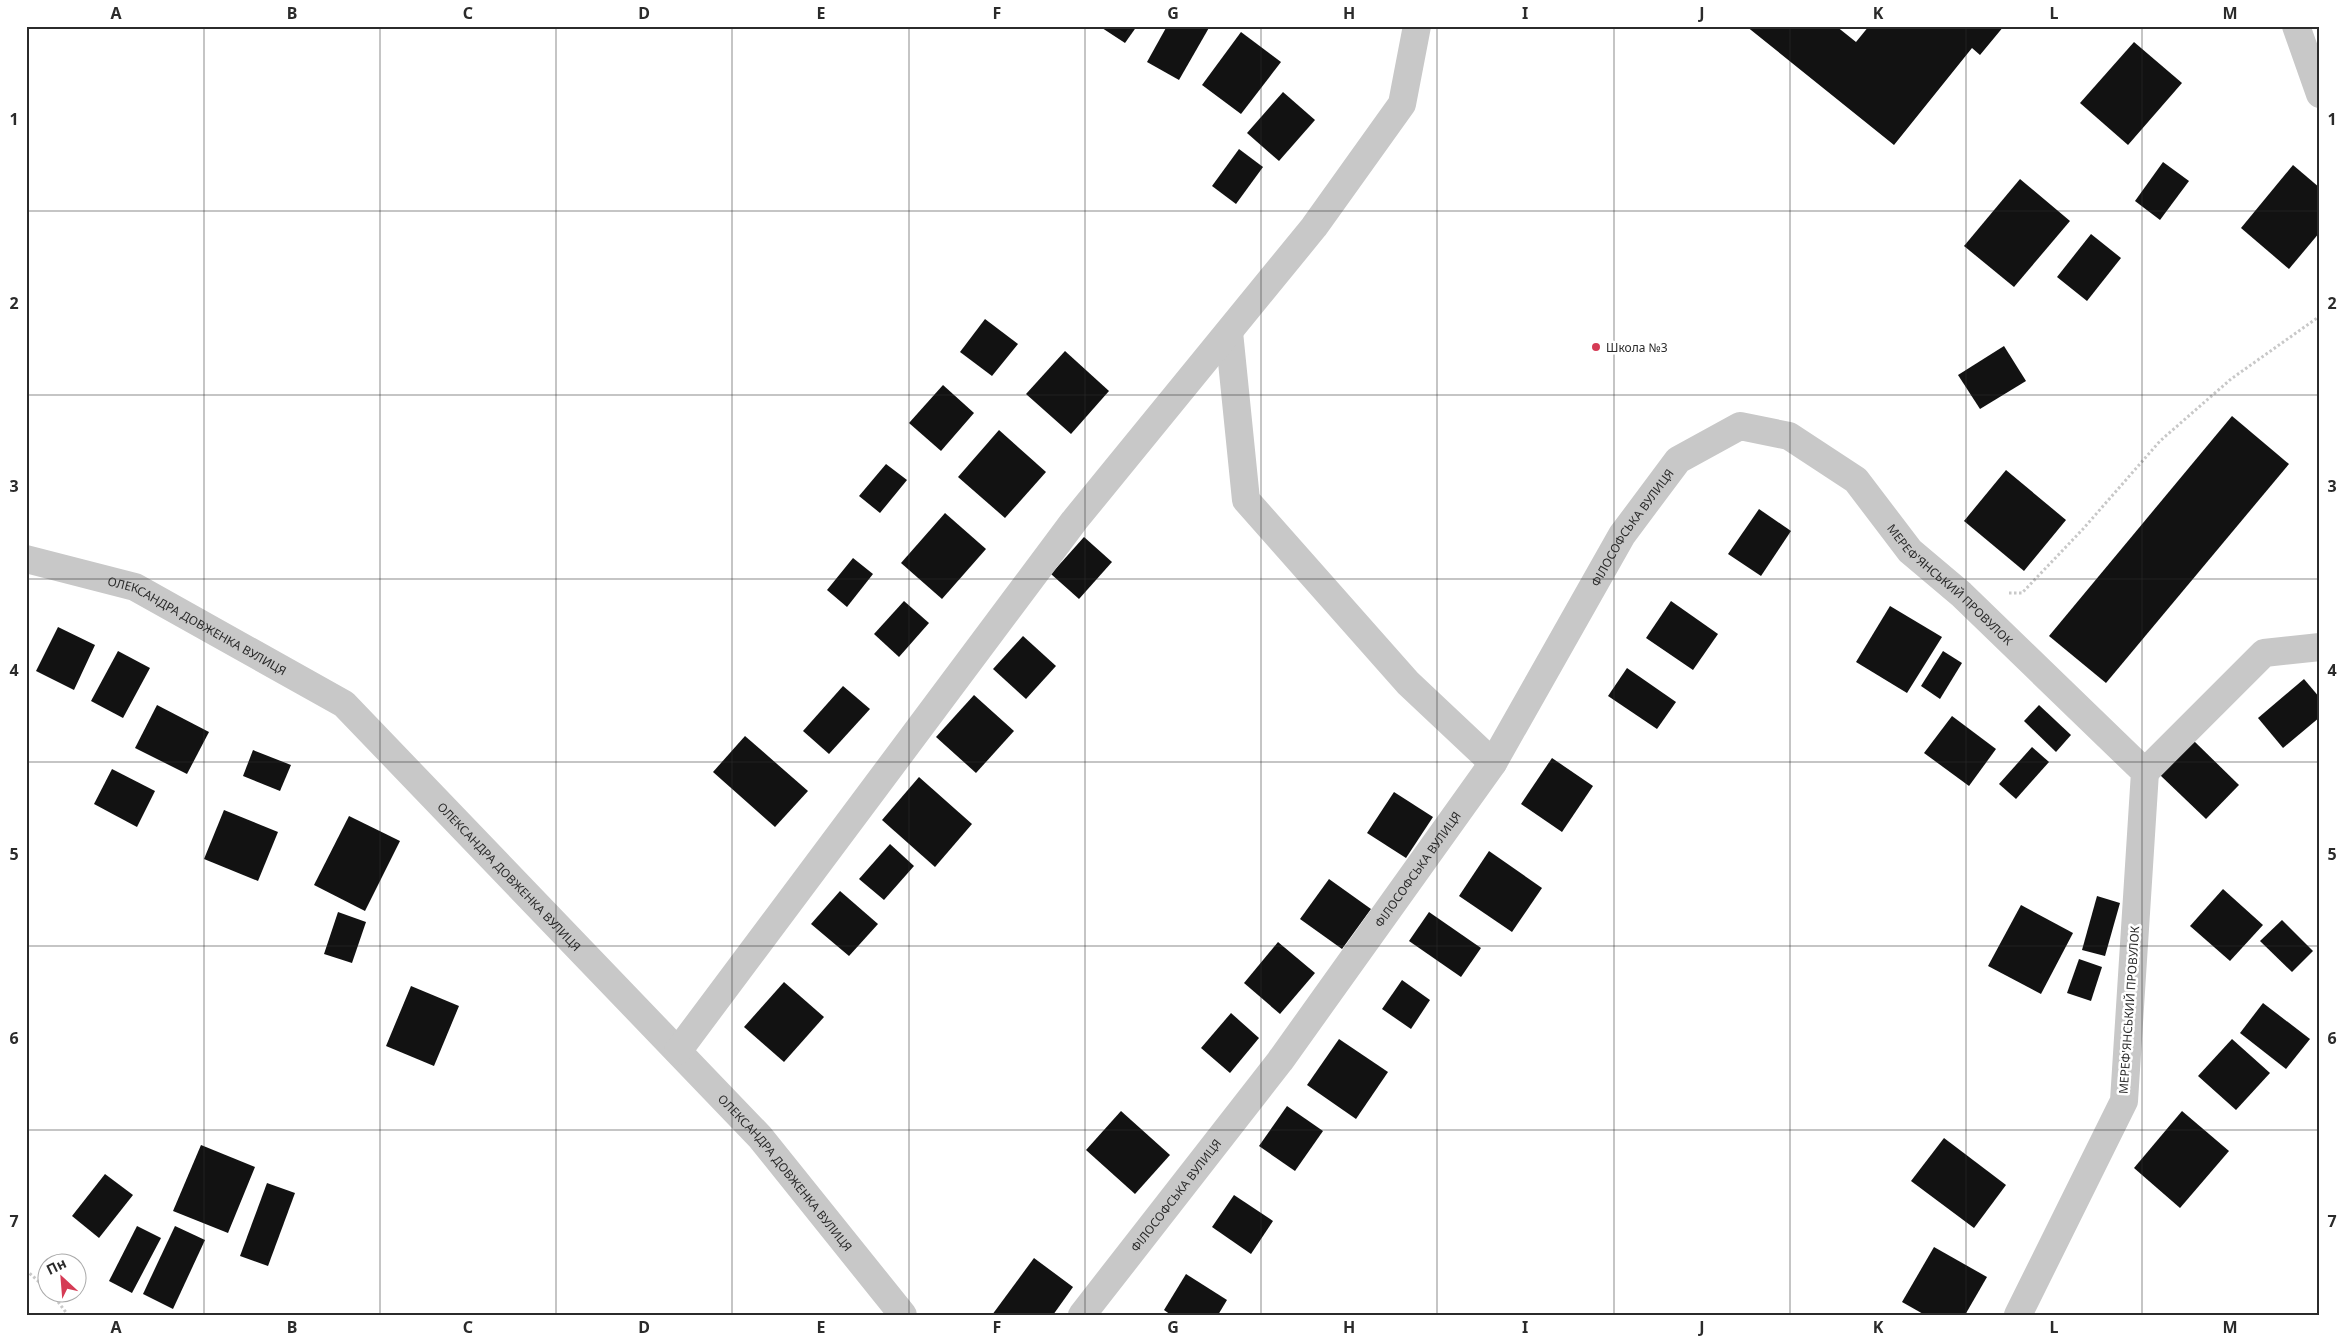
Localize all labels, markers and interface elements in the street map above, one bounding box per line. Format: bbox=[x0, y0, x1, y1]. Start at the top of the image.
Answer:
text: A bbox=[110, 2, 122, 24]
text: B bbox=[287, 2, 297, 24]
text: C bbox=[463, 2, 473, 24]
text: D bbox=[638, 2, 650, 24]
text: E bbox=[817, 2, 826, 24]
text: F bbox=[993, 2, 1001, 24]
text: G bbox=[1167, 2, 1179, 24]
text: H bbox=[1343, 2, 1355, 24]
text: I bbox=[1522, 2, 1528, 24]
text: J bbox=[1697, 2, 1705, 24]
text: K bbox=[1873, 2, 1884, 24]
text: L bbox=[2050, 2, 2059, 24]
text: M bbox=[2222, 2, 2238, 24]
text: 1 bbox=[9, 108, 19, 130]
text: 1 bbox=[2327, 108, 2337, 130]
text: 2 bbox=[9, 292, 19, 314]
text: 2 bbox=[2327, 292, 2337, 314]
place label: Школа №3 bbox=[1606, 339, 1668, 356]
marker: Школа №3 bbox=[1590, 341, 1602, 353]
street label: ФІЛОСОФСЬКА ВУЛИЦЯ bbox=[1586, 465, 1677, 589]
text: 3 bbox=[9, 475, 19, 497]
text: 3 bbox=[2327, 475, 2337, 497]
street label: МЕРЕФ'ЯНСЬКИЙ ПРОВУЛОК bbox=[1884, 520, 2017, 649]
street label: ОЛЕКСАНДРА ДОВЖЕНКА ВУЛИЦЯ bbox=[106, 572, 290, 679]
text: 4 bbox=[9, 659, 19, 681]
text: 4 bbox=[2327, 659, 2337, 681]
street label: ОЛЕКСАНДРА ДОВЖЕНКА ВУЛИЦЯ bbox=[434, 798, 585, 954]
street label: ФІЛОСОФСЬКА ВУЛИЦЯ bbox=[1370, 808, 1464, 930]
text: 5 bbox=[9, 843, 19, 865]
text: 5 bbox=[2327, 843, 2337, 865]
street label: МЕРЕФ'ЯНСЬКИЙ ПРОВУЛОК bbox=[2115, 925, 2143, 1095]
text: 6 bbox=[9, 1027, 19, 1049]
text: 6 bbox=[2327, 1027, 2337, 1049]
street label: ОЛЕКСАНДРА ДОВЖЕНКА ВУЛИЦЯ bbox=[715, 1090, 857, 1254]
street label: ФІЛОСОФСЬКА ВУЛИЦЯ bbox=[1126, 1135, 1225, 1255]
text: 7 bbox=[9, 1210, 19, 1232]
text: 7 bbox=[2327, 1210, 2337, 1232]
text: Пн bbox=[43, 1253, 69, 1279]
north arrow bbox=[38, 1254, 88, 1304]
text: A bbox=[110, 1316, 122, 1338]
text: B bbox=[287, 1316, 297, 1338]
text: C bbox=[463, 1316, 473, 1338]
text: D bbox=[638, 1316, 650, 1338]
text: E bbox=[817, 1316, 826, 1338]
text: F bbox=[993, 1316, 1001, 1338]
text: G bbox=[1167, 1316, 1179, 1338]
text: H bbox=[1343, 1316, 1355, 1338]
text: I bbox=[1522, 1316, 1528, 1338]
text: J bbox=[1697, 1316, 1705, 1338]
text: K bbox=[1873, 1316, 1884, 1338]
text: L bbox=[2050, 1316, 2059, 1338]
text: M bbox=[2222, 1316, 2238, 1338]

